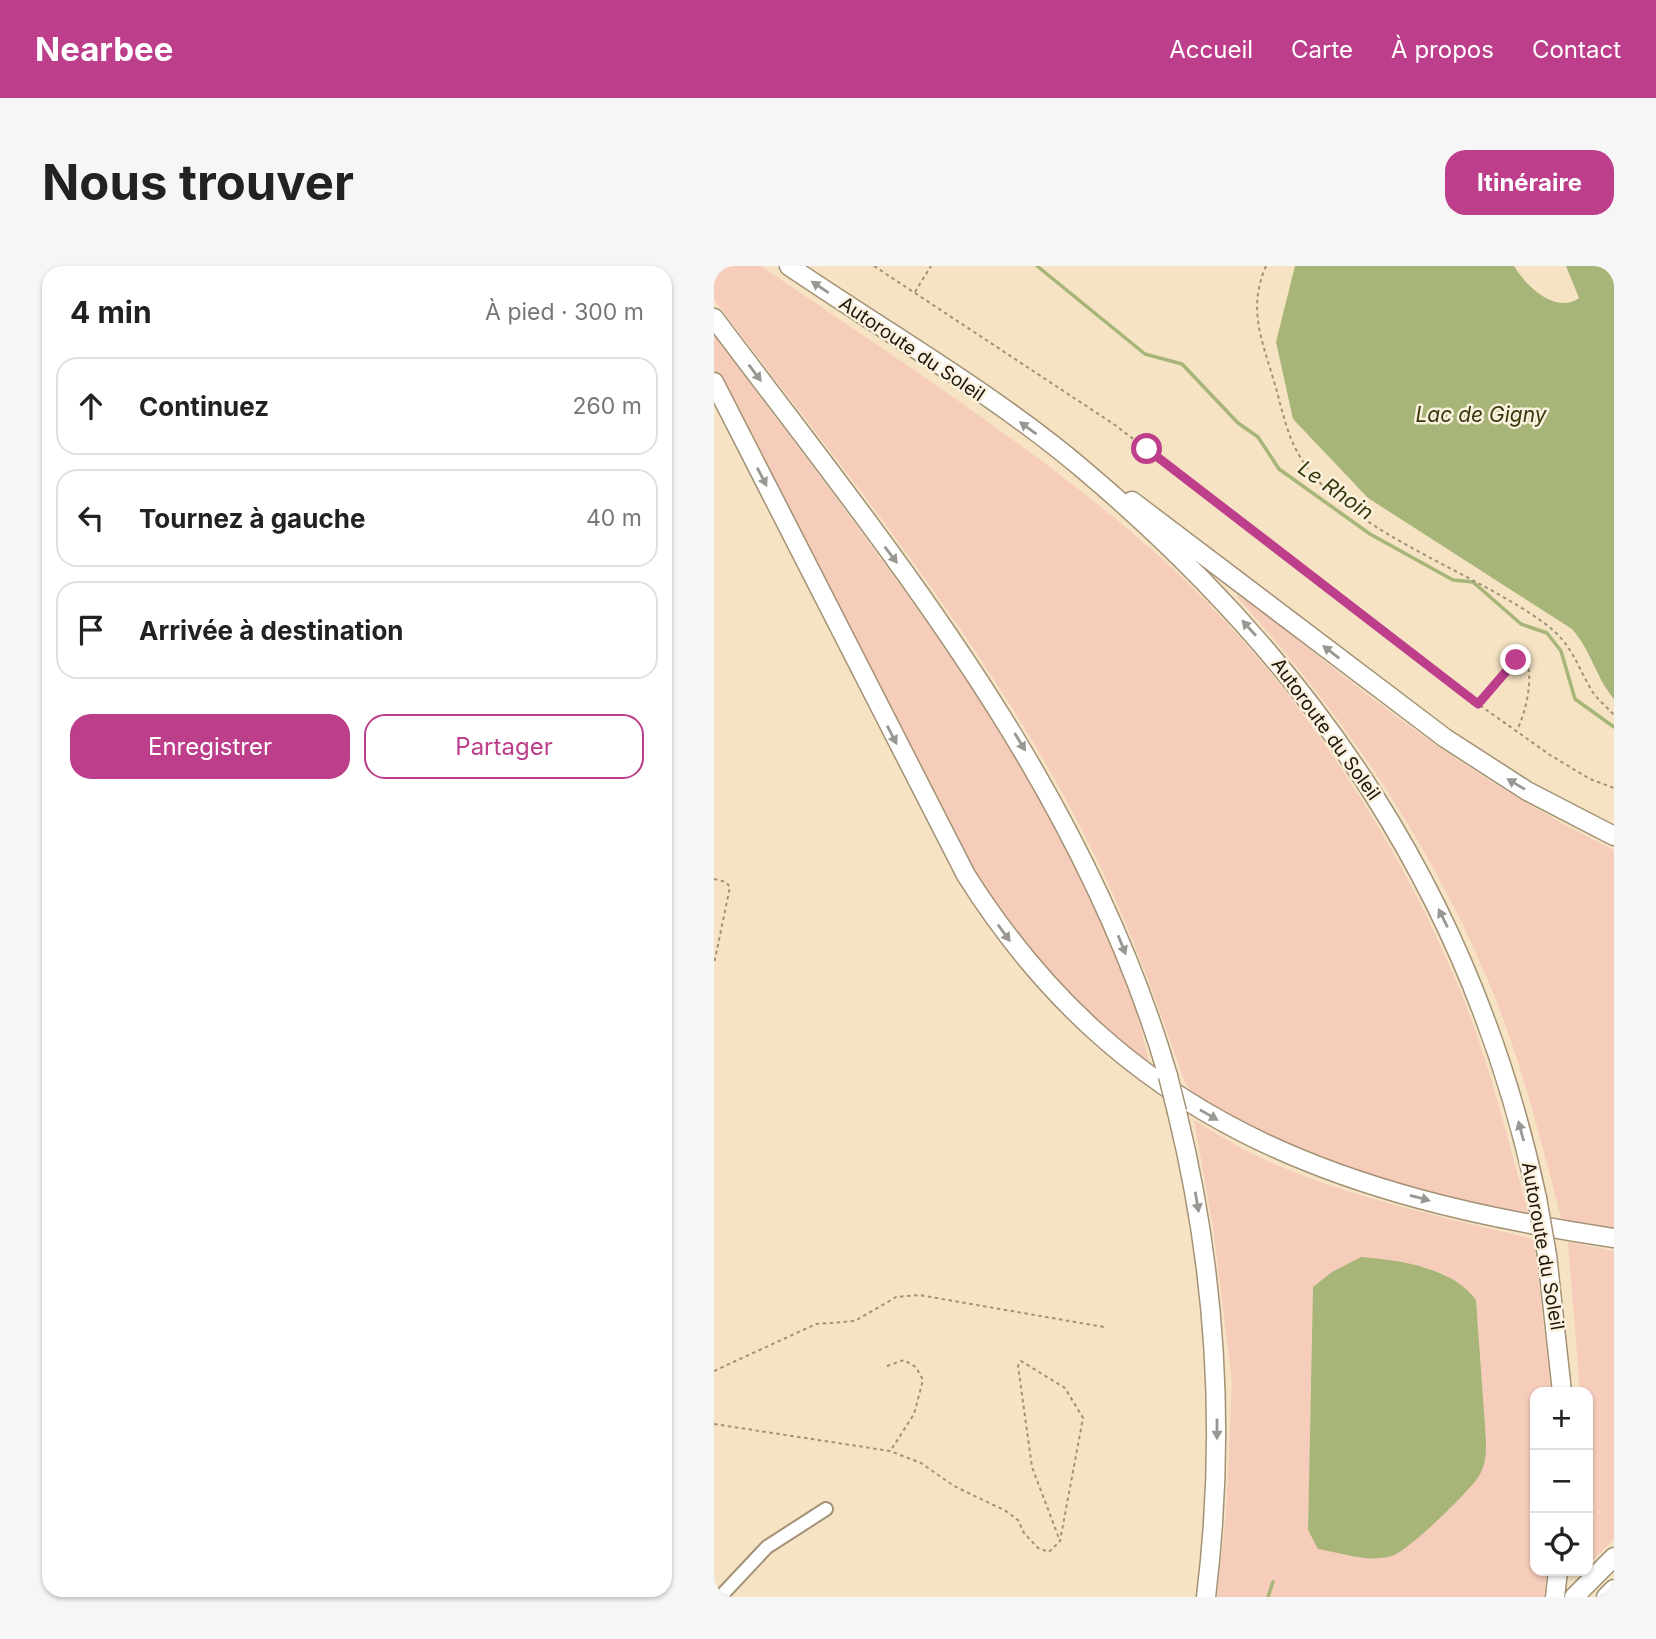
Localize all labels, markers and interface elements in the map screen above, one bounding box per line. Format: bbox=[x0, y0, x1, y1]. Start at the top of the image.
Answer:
text: Nearbee bbox=[35, 29, 173, 69]
text: Accueil bbox=[1169, 35, 1253, 64]
text: Carte bbox=[1291, 35, 1353, 64]
text: À propos bbox=[1391, 35, 1494, 64]
text: Contact bbox=[1532, 35, 1621, 64]
button: Itinéraire bbox=[1445, 150, 1614, 215]
text: Nous trouver bbox=[42, 153, 354, 212]
one-way arrow bbox=[811, 280, 829, 294]
street label: Autoroute du Soleil bbox=[835, 292, 989, 406]
text: 4 min bbox=[70, 294, 152, 330]
text: À pied · 300 m bbox=[485, 298, 644, 326]
one-way arrow bbox=[748, 363, 762, 382]
icon: ahead bbox=[72, 387, 110, 425]
text: Continuez bbox=[139, 391, 269, 422]
text: 260 m bbox=[573, 392, 642, 420]
water label: Lac de Gigny bbox=[1415, 402, 1548, 427]
one-way arrow bbox=[1019, 422, 1037, 436]
route start bbox=[1131, 433, 1162, 464]
water label: Le Rhoin bbox=[1294, 455, 1378, 525]
one-way arrow bbox=[756, 467, 767, 487]
icon: left bbox=[72, 499, 110, 537]
text: Tournez à gauche bbox=[139, 503, 365, 534]
text: 40 m bbox=[586, 504, 642, 532]
one-way arrow bbox=[884, 546, 898, 564]
icon: arrive bbox=[72, 611, 110, 649]
text: Arrivée à destination bbox=[139, 615, 404, 646]
one-way arrow bbox=[1242, 620, 1258, 637]
one-way arrow bbox=[1322, 644, 1340, 659]
route end bbox=[1500, 644, 1531, 675]
street label: Autoroute du Soleil bbox=[1267, 653, 1385, 805]
button: Enregistrer bbox=[70, 714, 350, 779]
button: Partager bbox=[364, 714, 644, 779]
one-way arrow bbox=[886, 725, 897, 745]
one-way arrow bbox=[1014, 733, 1026, 752]
one-way arrow bbox=[1506, 778, 1525, 791]
one-way arrow bbox=[1437, 908, 1449, 928]
one-way arrow bbox=[997, 924, 1011, 942]
one-way arrow bbox=[1117, 935, 1128, 956]
one-way arrow bbox=[1199, 1109, 1219, 1121]
one-way arrow bbox=[1515, 1120, 1526, 1142]
street label: Autoroute du Soleil bbox=[1517, 1160, 1569, 1332]
one-way arrow bbox=[1192, 1191, 1203, 1213]
one-way arrow bbox=[1409, 1193, 1431, 1204]
map controls bbox=[1530, 1387, 1593, 1576]
button: + bbox=[1530, 1387, 1593, 1450]
one-way arrow bbox=[1211, 1418, 1223, 1440]
button: − bbox=[1530, 1450, 1593, 1513]
button: locate bbox=[1530, 1513, 1593, 1576]

